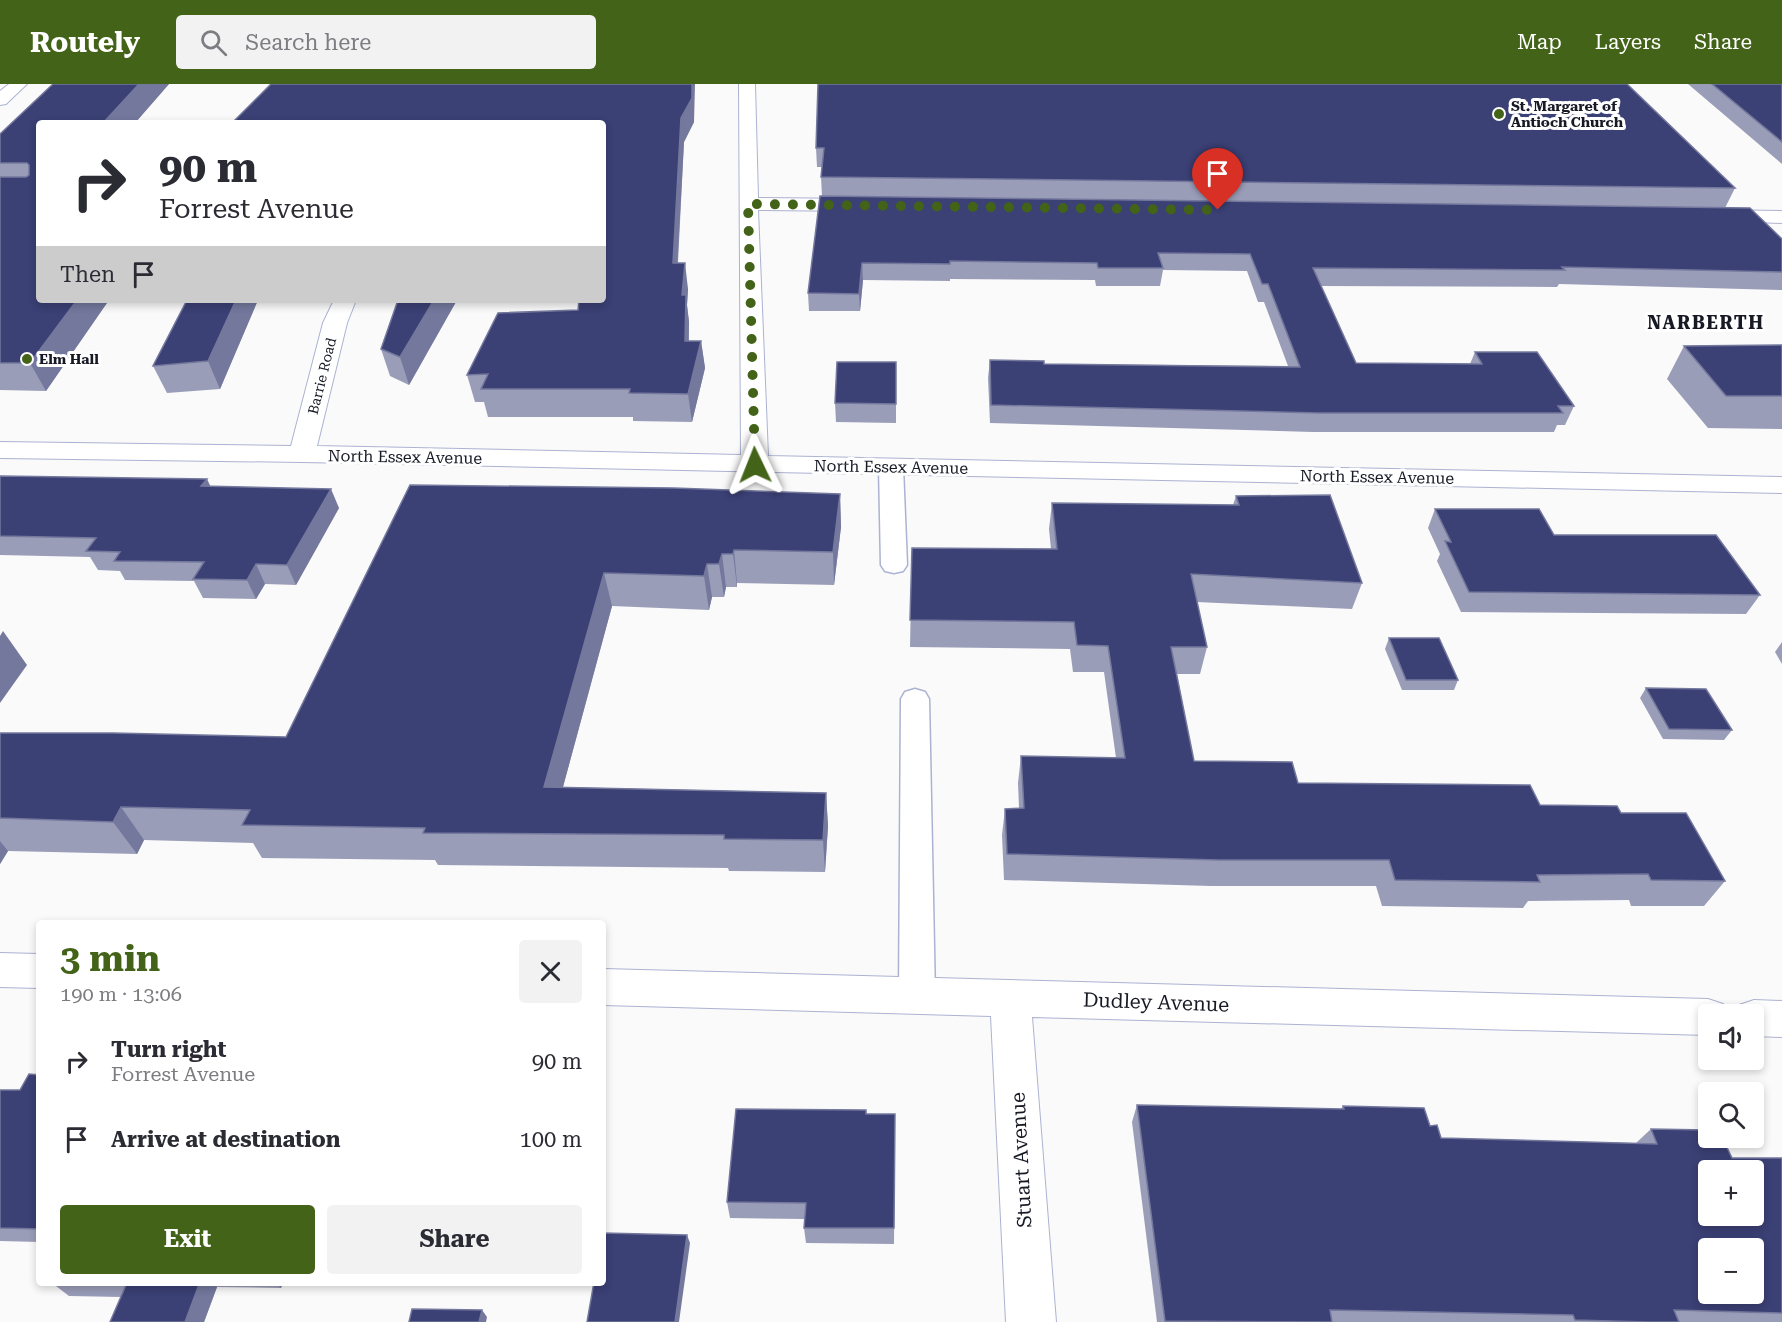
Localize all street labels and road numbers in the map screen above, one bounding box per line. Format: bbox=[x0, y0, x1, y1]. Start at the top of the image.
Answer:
street label: Barrie Road bbox=[305, 336, 339, 416]
street label: North Essex Avenue bbox=[328, 446, 483, 468]
street label: North Essex Avenue bbox=[814, 456, 969, 478]
street label: North Essex Avenue bbox=[1300, 466, 1455, 488]
street label: Dudley Avenue bbox=[1082, 987, 1230, 1017]
street label: Stuart Avenue bbox=[1005, 1092, 1037, 1228]

